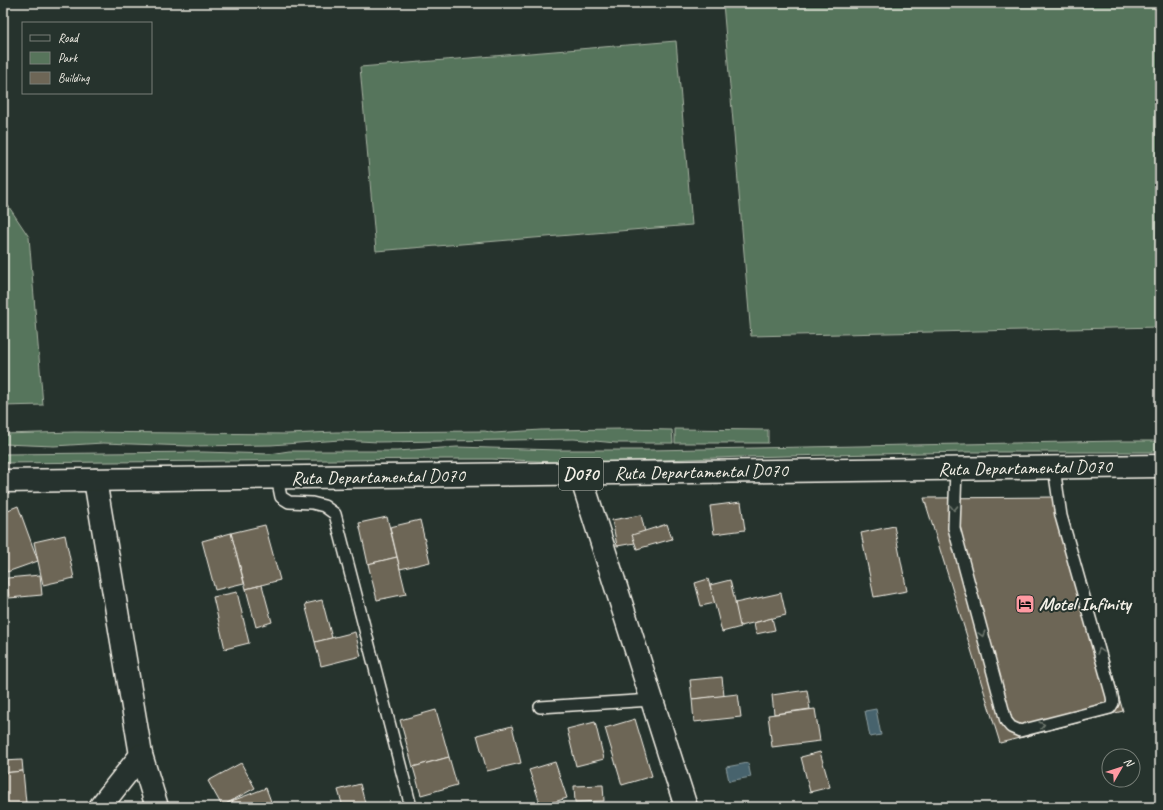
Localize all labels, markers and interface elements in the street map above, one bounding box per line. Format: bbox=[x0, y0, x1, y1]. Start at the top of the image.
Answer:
legend bbox=[22, 22, 152, 94]
text: Road bbox=[58, 30, 80, 46]
text: Park bbox=[58, 50, 79, 66]
text: Building bbox=[58, 70, 90, 86]
street label: Ruta Departamental D070 bbox=[938, 454, 1114, 482]
road number: D070 bbox=[559, 458, 603, 490]
street label: Ruta Departamental D070 bbox=[614, 458, 790, 486]
street label: Ruta Departamental D070 bbox=[291, 463, 467, 491]
one-way arrow bbox=[950, 505, 958, 511]
place label: Motel Infinity bbox=[1039, 592, 1133, 616]
hotel icon: Motel Infinity bbox=[1014, 593, 1036, 615]
one-way arrow bbox=[978, 631, 986, 637]
one-way arrow bbox=[1096, 648, 1105, 655]
one-way arrow bbox=[1038, 721, 1045, 730]
north arrow bbox=[1101, 748, 1141, 788]
text: N bbox=[1121, 755, 1138, 770]

